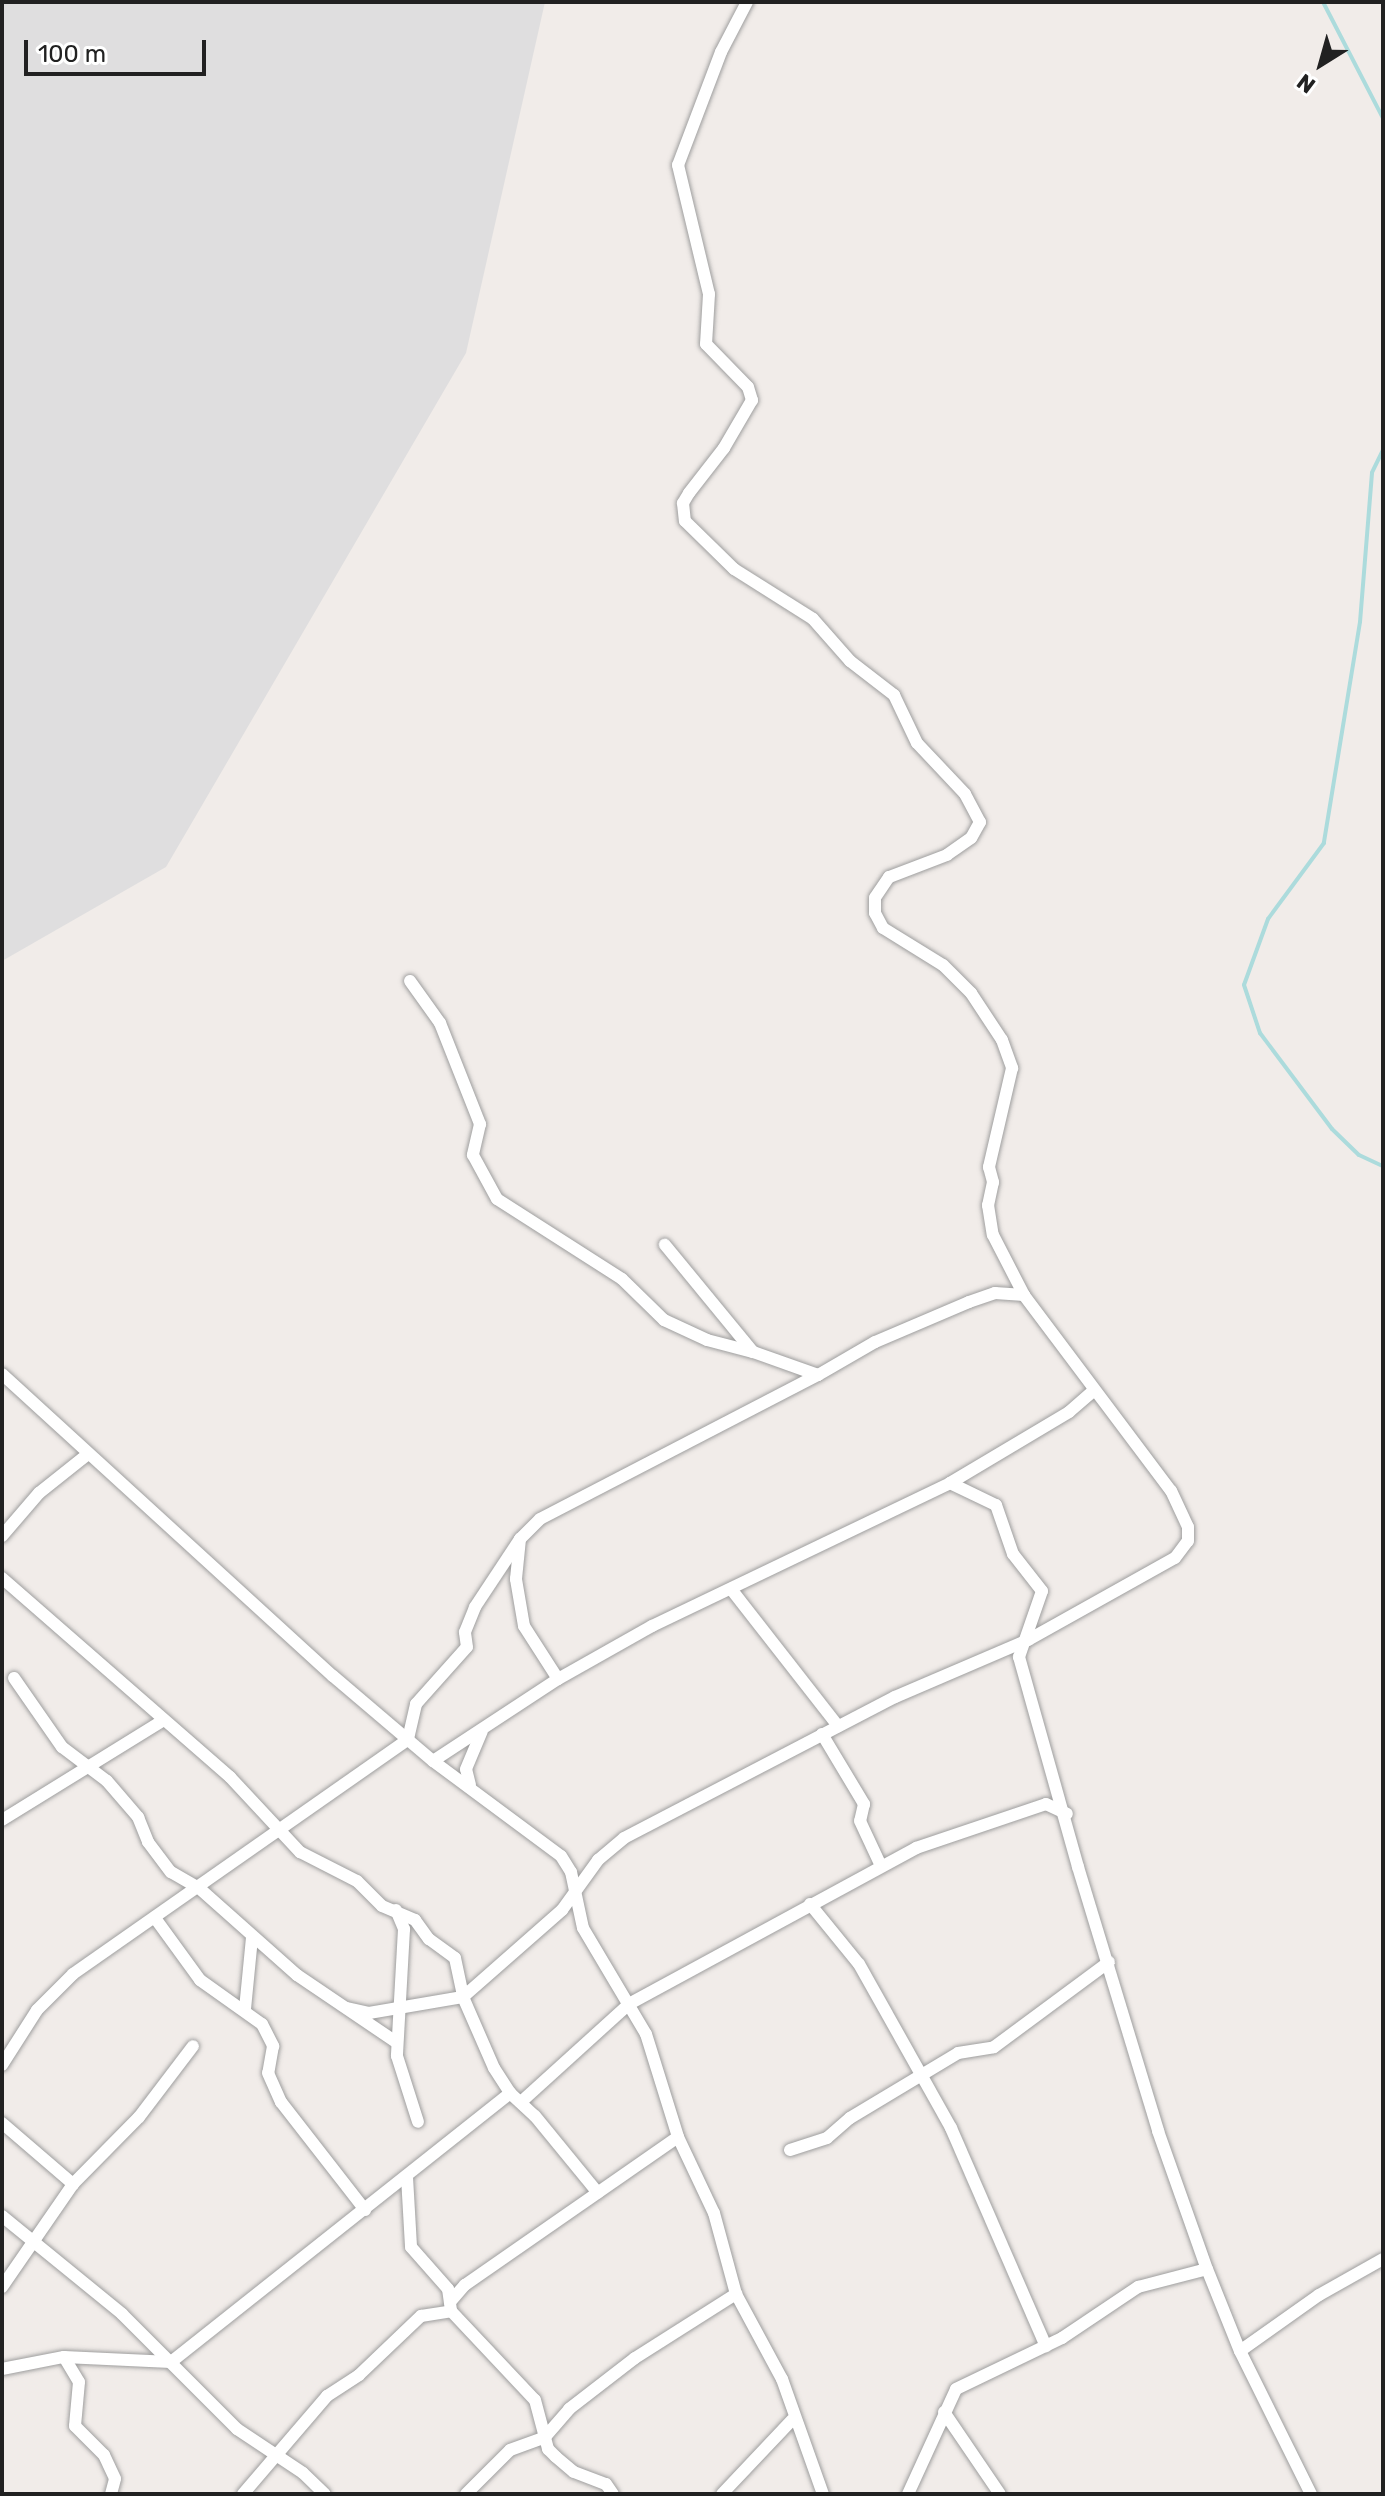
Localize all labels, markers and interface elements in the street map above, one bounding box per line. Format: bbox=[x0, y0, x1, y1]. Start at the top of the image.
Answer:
scale bar bbox=[28, 24, 210, 74]
north arrow bbox=[1281, 24, 1361, 104]
text: 100 m bbox=[38, 40, 106, 68]
text: N bbox=[1292, 68, 1321, 99]

